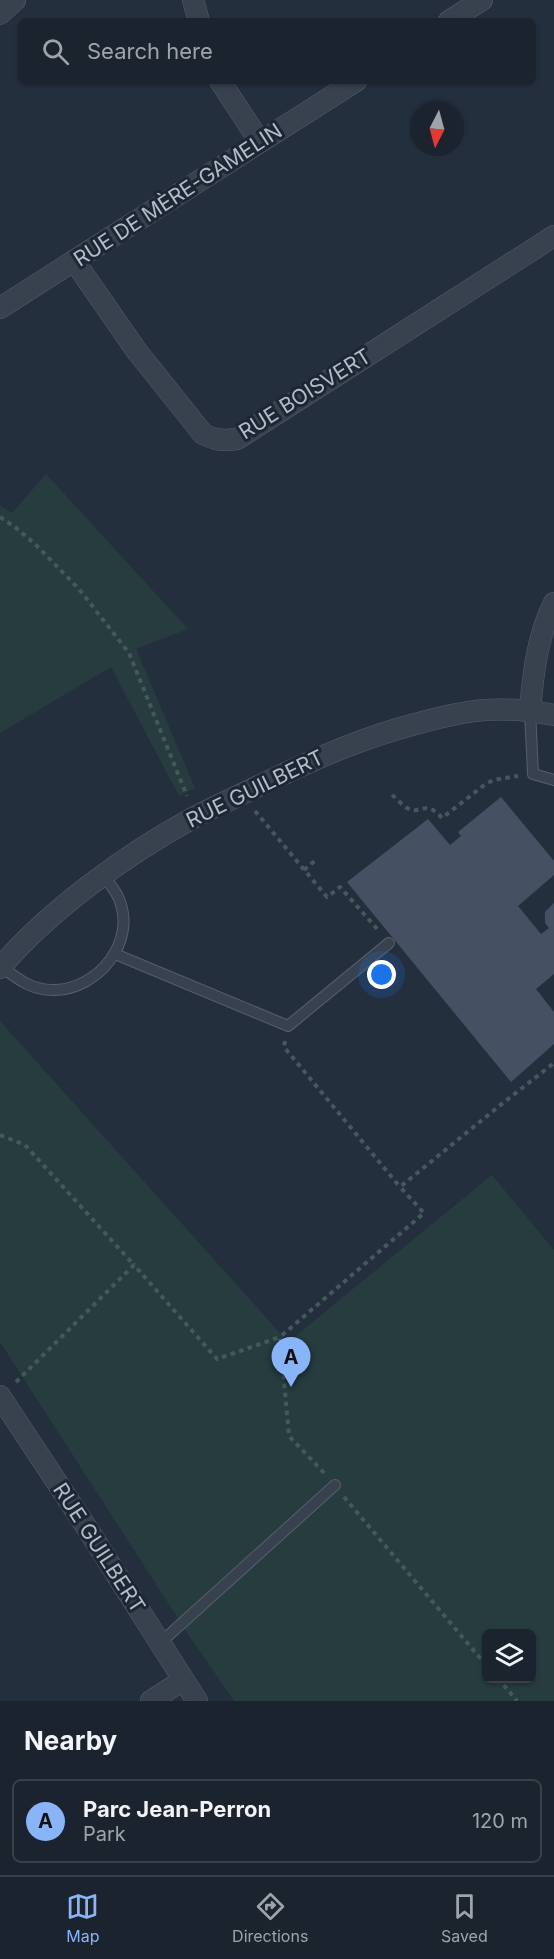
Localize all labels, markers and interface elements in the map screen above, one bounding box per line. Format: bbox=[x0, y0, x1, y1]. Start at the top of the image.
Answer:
search box bbox=[18, 18, 536, 84]
icon: search bbox=[39, 35, 72, 68]
text: Search here bbox=[87, 38, 213, 64]
north arrow bbox=[410, 102, 464, 156]
street label: RUE DE MÈRE-GAMELIN bbox=[68, 117, 287, 271]
street label: RUE BOISVERT bbox=[234, 343, 375, 444]
street label: RUE GUILBERT bbox=[182, 744, 328, 833]
your location bbox=[367, 960, 396, 989]
pin: A bbox=[272, 1338, 310, 1387]
street label: RUE GUILBERT bbox=[48, 1478, 151, 1617]
map controls bbox=[482, 1629, 536, 1683]
button: layers bbox=[482, 1629, 536, 1683]
text: Nearby bbox=[24, 1725, 117, 1756]
text: Parc Jean-Perron bbox=[83, 1796, 271, 1822]
text: A bbox=[38, 1809, 53, 1833]
text: 120 m bbox=[472, 1809, 528, 1833]
text: Park bbox=[83, 1822, 126, 1846]
tab: Map bbox=[66, 1890, 100, 1946]
tab: Directions bbox=[232, 1890, 308, 1946]
tab: Saved bbox=[441, 1890, 488, 1946]

